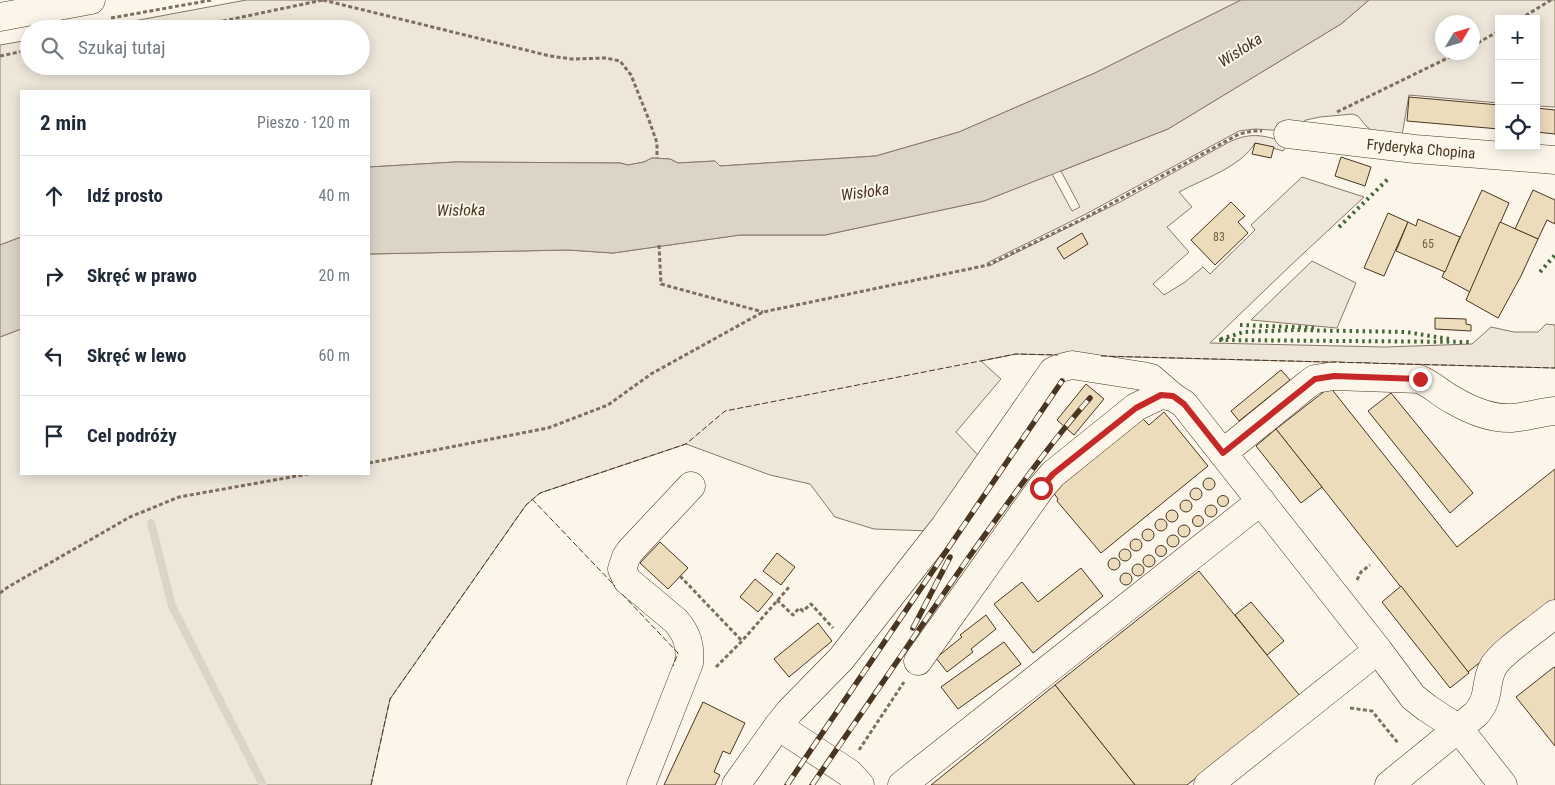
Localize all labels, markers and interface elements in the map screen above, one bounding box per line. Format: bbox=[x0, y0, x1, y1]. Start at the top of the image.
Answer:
north arrow bbox=[1435, 15, 1480, 60]
map controls bbox=[1495, 15, 1540, 150]
button: + bbox=[1495, 15, 1540, 60]
search box bbox=[20, 20, 370, 75]
water label: Wisłoka bbox=[1214, 29, 1266, 71]
icon: search bbox=[38, 34, 66, 62]
text: Szukaj tutaj bbox=[78, 36, 165, 59]
button: − bbox=[1495, 60, 1540, 105]
button: locate bbox=[1495, 105, 1540, 150]
text: 2 min bbox=[40, 111, 87, 135]
text: Pieszo · 120 m bbox=[257, 113, 350, 132]
street label: Fryderyka Chopina bbox=[1366, 135, 1476, 163]
water label: Wisłoka bbox=[840, 179, 890, 205]
icon: ahead bbox=[40, 182, 68, 210]
text: Idź prosto bbox=[87, 184, 163, 207]
text: 40 m bbox=[318, 186, 350, 205]
water label: Wisłoka bbox=[437, 200, 485, 220]
house number: 83 bbox=[1213, 230, 1225, 244]
house number: 65 bbox=[1422, 237, 1434, 251]
icon: right bbox=[40, 262, 68, 290]
text: Skręć w prawo bbox=[87, 264, 197, 287]
text: 20 m bbox=[318, 266, 350, 285]
icon: left bbox=[40, 342, 68, 370]
text: Skręć w lewo bbox=[87, 344, 186, 367]
text: 60 m bbox=[318, 346, 350, 365]
route end bbox=[1409, 368, 1432, 391]
icon: arrive bbox=[40, 422, 68, 450]
text: Cel podróży bbox=[87, 424, 177, 447]
route start bbox=[1030, 477, 1053, 500]

